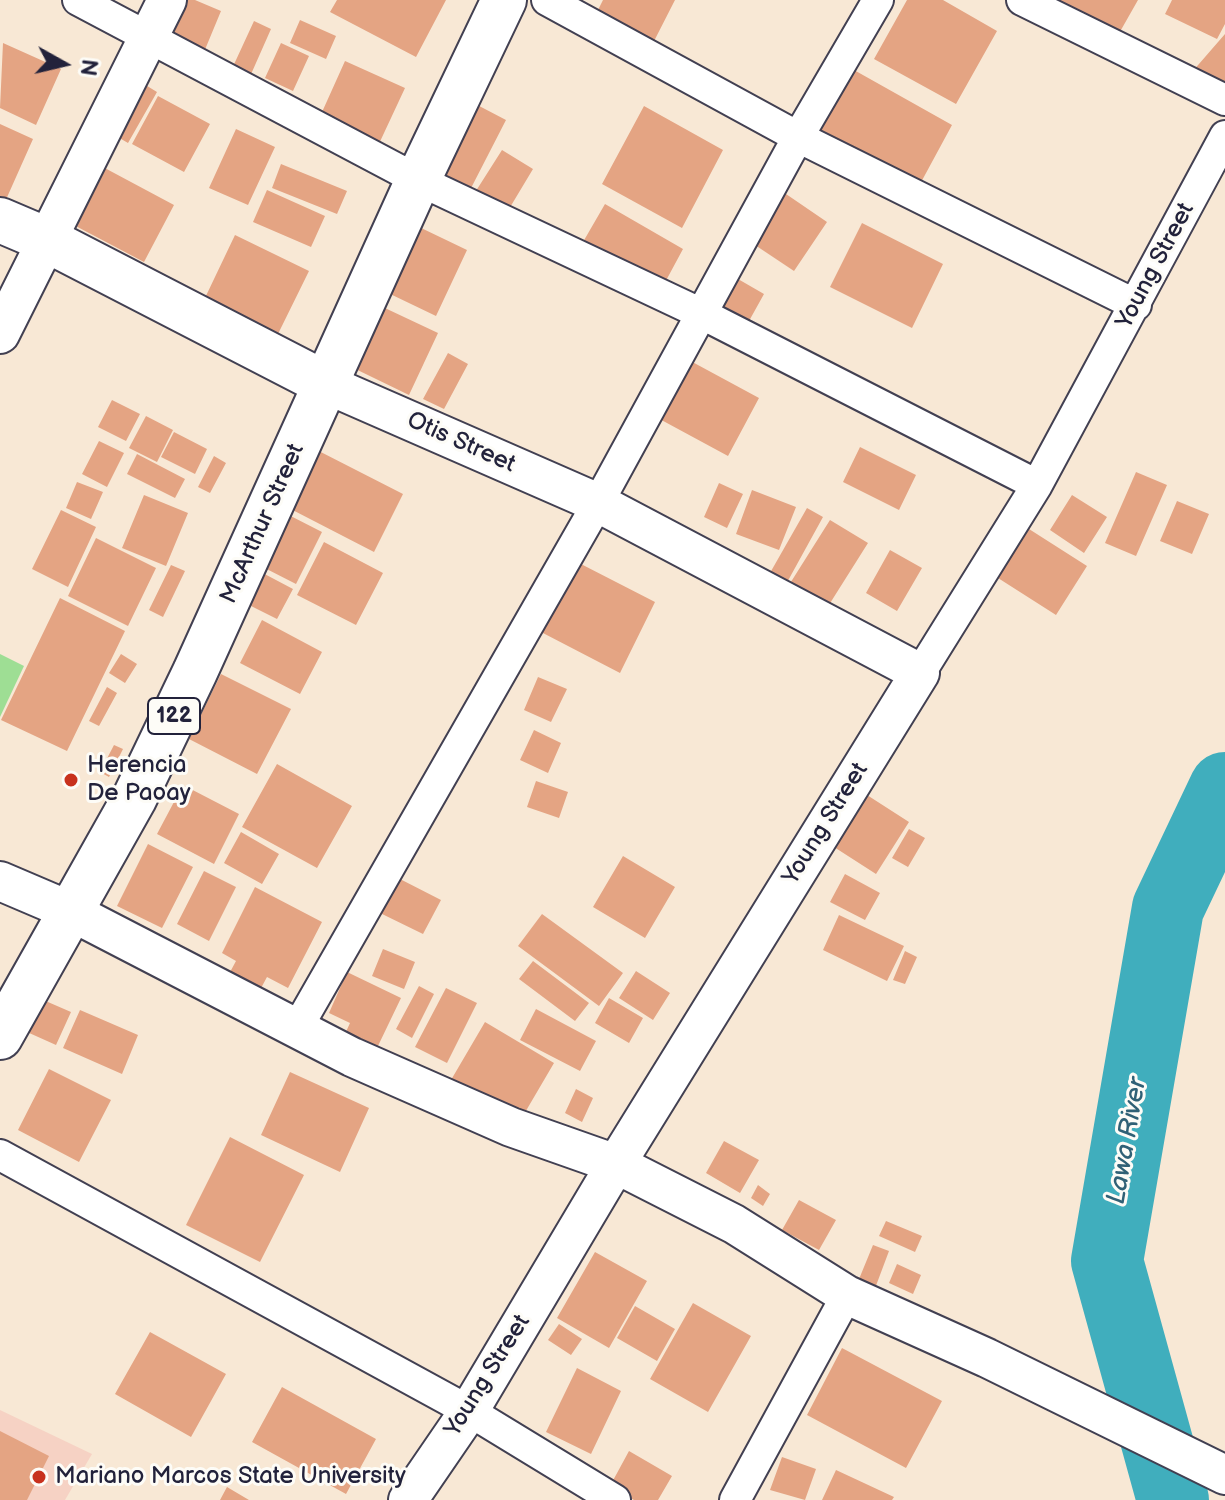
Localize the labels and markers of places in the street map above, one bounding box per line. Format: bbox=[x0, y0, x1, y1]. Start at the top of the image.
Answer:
place label: Herencia De Paoay bbox=[87, 752, 191, 808]
marker: Herencia De Paoay bbox=[62, 771, 80, 789]
place label: Mariano Marcos State University bbox=[55, 1463, 406, 1491]
marker: Mariano Marcos State University bbox=[30, 1468, 48, 1486]

